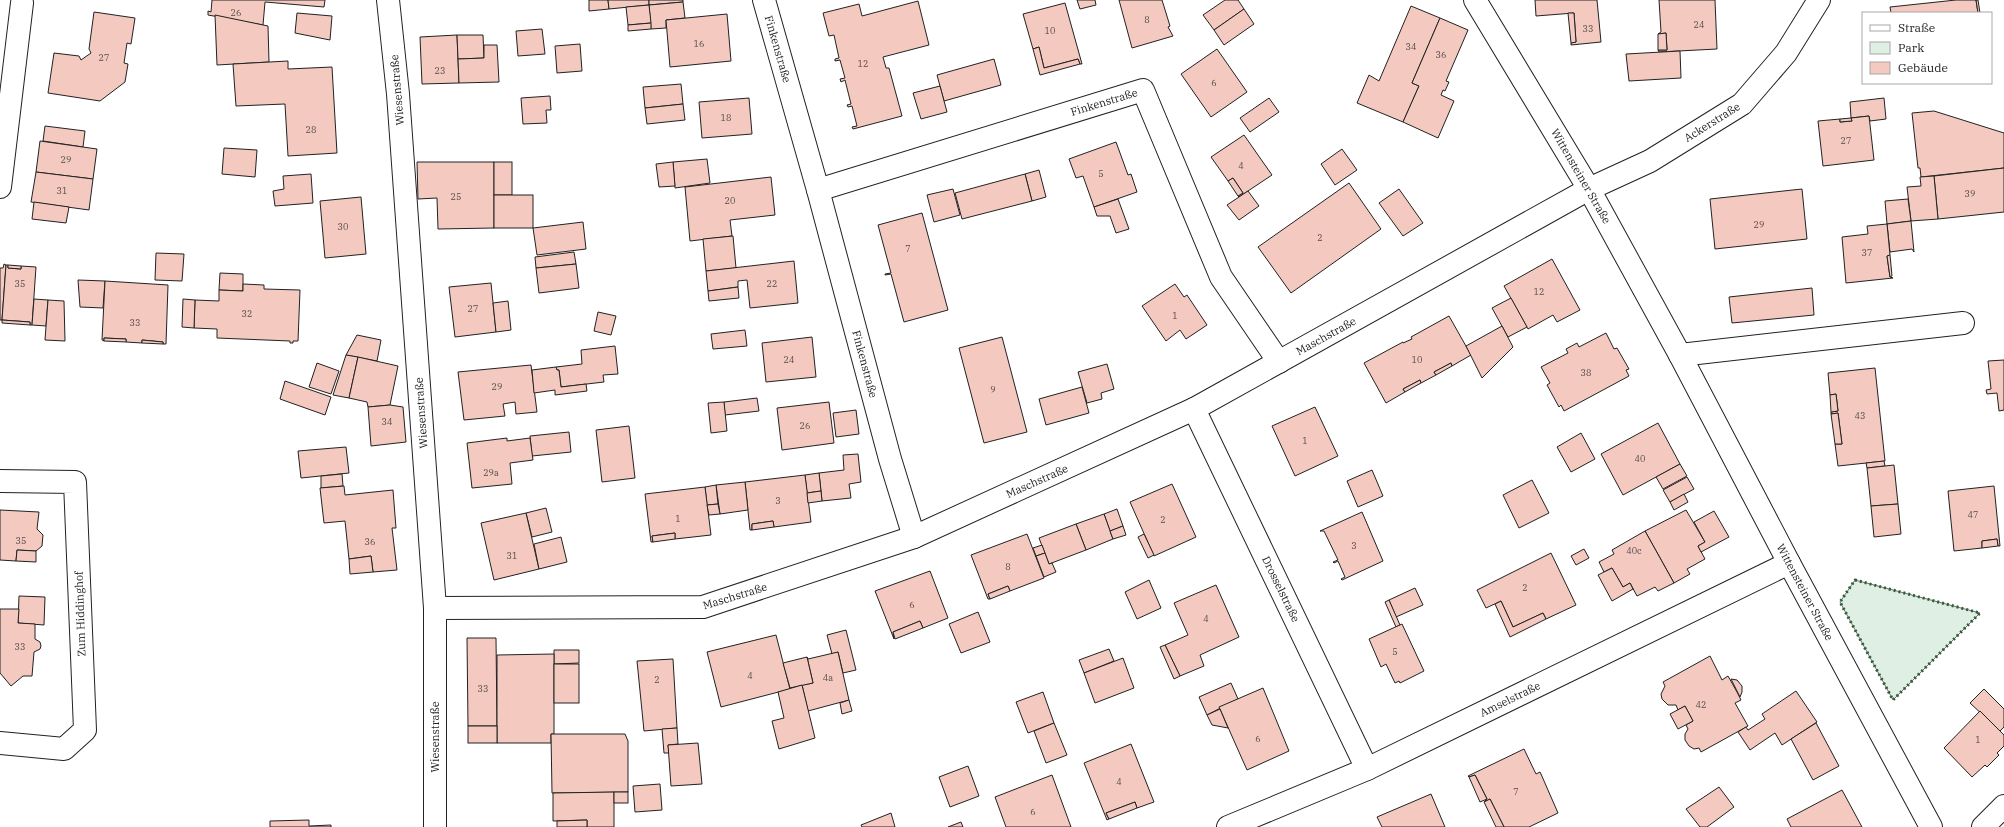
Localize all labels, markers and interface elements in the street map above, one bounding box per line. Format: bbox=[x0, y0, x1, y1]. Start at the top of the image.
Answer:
house number: 26 bbox=[231, 7, 241, 18]
legend bbox=[1862, 12, 1992, 84]
street label: Finkenstraße bbox=[762, 14, 794, 84]
house number: 8 bbox=[1144, 14, 1150, 25]
house number: 24 bbox=[1694, 19, 1704, 30]
text: Straße bbox=[1898, 20, 1935, 35]
house number: 33 bbox=[1583, 23, 1593, 34]
house number: 10 bbox=[1045, 25, 1055, 36]
house number: 16 bbox=[694, 38, 704, 49]
text: Park bbox=[1898, 40, 1924, 55]
house number: 34 bbox=[1406, 41, 1416, 52]
house number: 36 bbox=[1436, 49, 1446, 60]
house number: 27 bbox=[99, 52, 109, 63]
street label: Wiesenstraße bbox=[387, 54, 407, 126]
house number: 12 bbox=[858, 58, 868, 69]
text: Gebäude bbox=[1898, 60, 1948, 75]
house number: 23 bbox=[435, 65, 445, 76]
house number: 6 bbox=[1211, 77, 1217, 88]
street label: Finkenstraße bbox=[1069, 85, 1139, 119]
street label: Ackerstraße bbox=[1681, 99, 1743, 145]
house number: 18 bbox=[721, 112, 731, 123]
house number: 28 bbox=[306, 124, 316, 135]
street label: Wittensteiner Straße bbox=[1548, 126, 1614, 226]
house number: 27 bbox=[1841, 135, 1851, 146]
house number: 29 bbox=[61, 154, 71, 165]
house number: 4 bbox=[1238, 160, 1244, 171]
house number: 5 bbox=[1098, 168, 1104, 179]
house number: 31 bbox=[57, 185, 67, 196]
house number: 39 bbox=[1965, 188, 1975, 199]
house number: 25 bbox=[451, 191, 461, 202]
house number: 20 bbox=[725, 195, 735, 206]
house number: 29 bbox=[1754, 219, 1764, 230]
house number: 30 bbox=[338, 221, 348, 232]
house number: 2 bbox=[1317, 232, 1323, 243]
house number: 7 bbox=[905, 243, 911, 254]
house number: 37 bbox=[1862, 247, 1872, 258]
house number: 35 bbox=[15, 278, 25, 289]
house number: 22 bbox=[767, 278, 777, 289]
house number: 12 bbox=[1534, 286, 1544, 297]
house number: 27 bbox=[468, 303, 478, 314]
house number: 32 bbox=[242, 308, 252, 319]
house number: 1 bbox=[1172, 310, 1178, 321]
street label: Maschstraße bbox=[1294, 314, 1359, 358]
house number: 33 bbox=[130, 317, 140, 328]
street label: Finkenstraße bbox=[849, 329, 881, 399]
house number: 24 bbox=[784, 354, 794, 365]
house number: 10 bbox=[1412, 354, 1422, 365]
house number: 38 bbox=[1581, 367, 1591, 378]
street label: Wiesenstraße bbox=[412, 377, 430, 449]
house number: 29 bbox=[492, 381, 502, 392]
house number: 9 bbox=[990, 384, 996, 395]
house number: 43 bbox=[1855, 410, 1865, 421]
house number: 34 bbox=[382, 416, 392, 427]
house number: 26 bbox=[800, 420, 810, 431]
house number: 1 bbox=[1302, 435, 1308, 446]
house number: 40 bbox=[1635, 453, 1645, 464]
street label: Maschstraße bbox=[1004, 461, 1070, 501]
house number: 29a bbox=[483, 467, 499, 478]
house number: 3 bbox=[775, 495, 781, 506]
house number: 47 bbox=[1968, 509, 1978, 520]
house number: 1 bbox=[675, 513, 681, 524]
house number: 2 bbox=[1160, 514, 1166, 525]
house number: 35 bbox=[16, 535, 26, 546]
house number: 36 bbox=[365, 536, 375, 547]
house number: 3 bbox=[1351, 540, 1357, 551]
street label: Wittensteiner Straße bbox=[1774, 541, 1836, 643]
house number: 40c bbox=[1626, 545, 1642, 556]
house number: 31 bbox=[507, 550, 517, 561]
street label: Drosselstraße bbox=[1259, 554, 1303, 624]
house number: 8 bbox=[1005, 561, 1011, 572]
street label: Zum Hiddinghof bbox=[71, 570, 88, 657]
street label: Maschstraße bbox=[701, 580, 769, 612]
house number: 2 bbox=[1522, 582, 1528, 593]
house number: 6 bbox=[909, 599, 915, 610]
house number: 4 bbox=[1203, 613, 1209, 624]
house number: 33 bbox=[15, 641, 25, 652]
house number: 5 bbox=[1392, 646, 1398, 657]
house number: 4 bbox=[747, 670, 753, 681]
house number: 4a bbox=[823, 672, 833, 683]
house number: 2 bbox=[654, 674, 660, 685]
street label: Amselstraße bbox=[1477, 678, 1543, 720]
house number: 33 bbox=[478, 683, 488, 694]
house number: 42 bbox=[1696, 699, 1706, 710]
street label: Wiesenstraße bbox=[428, 701, 442, 773]
house number: 6 bbox=[1255, 733, 1261, 744]
house number: 1 bbox=[1975, 734, 1981, 745]
house number: 4 bbox=[1116, 776, 1122, 787]
house number: 7 bbox=[1513, 786, 1519, 797]
house number: 6 bbox=[1030, 806, 1036, 817]

